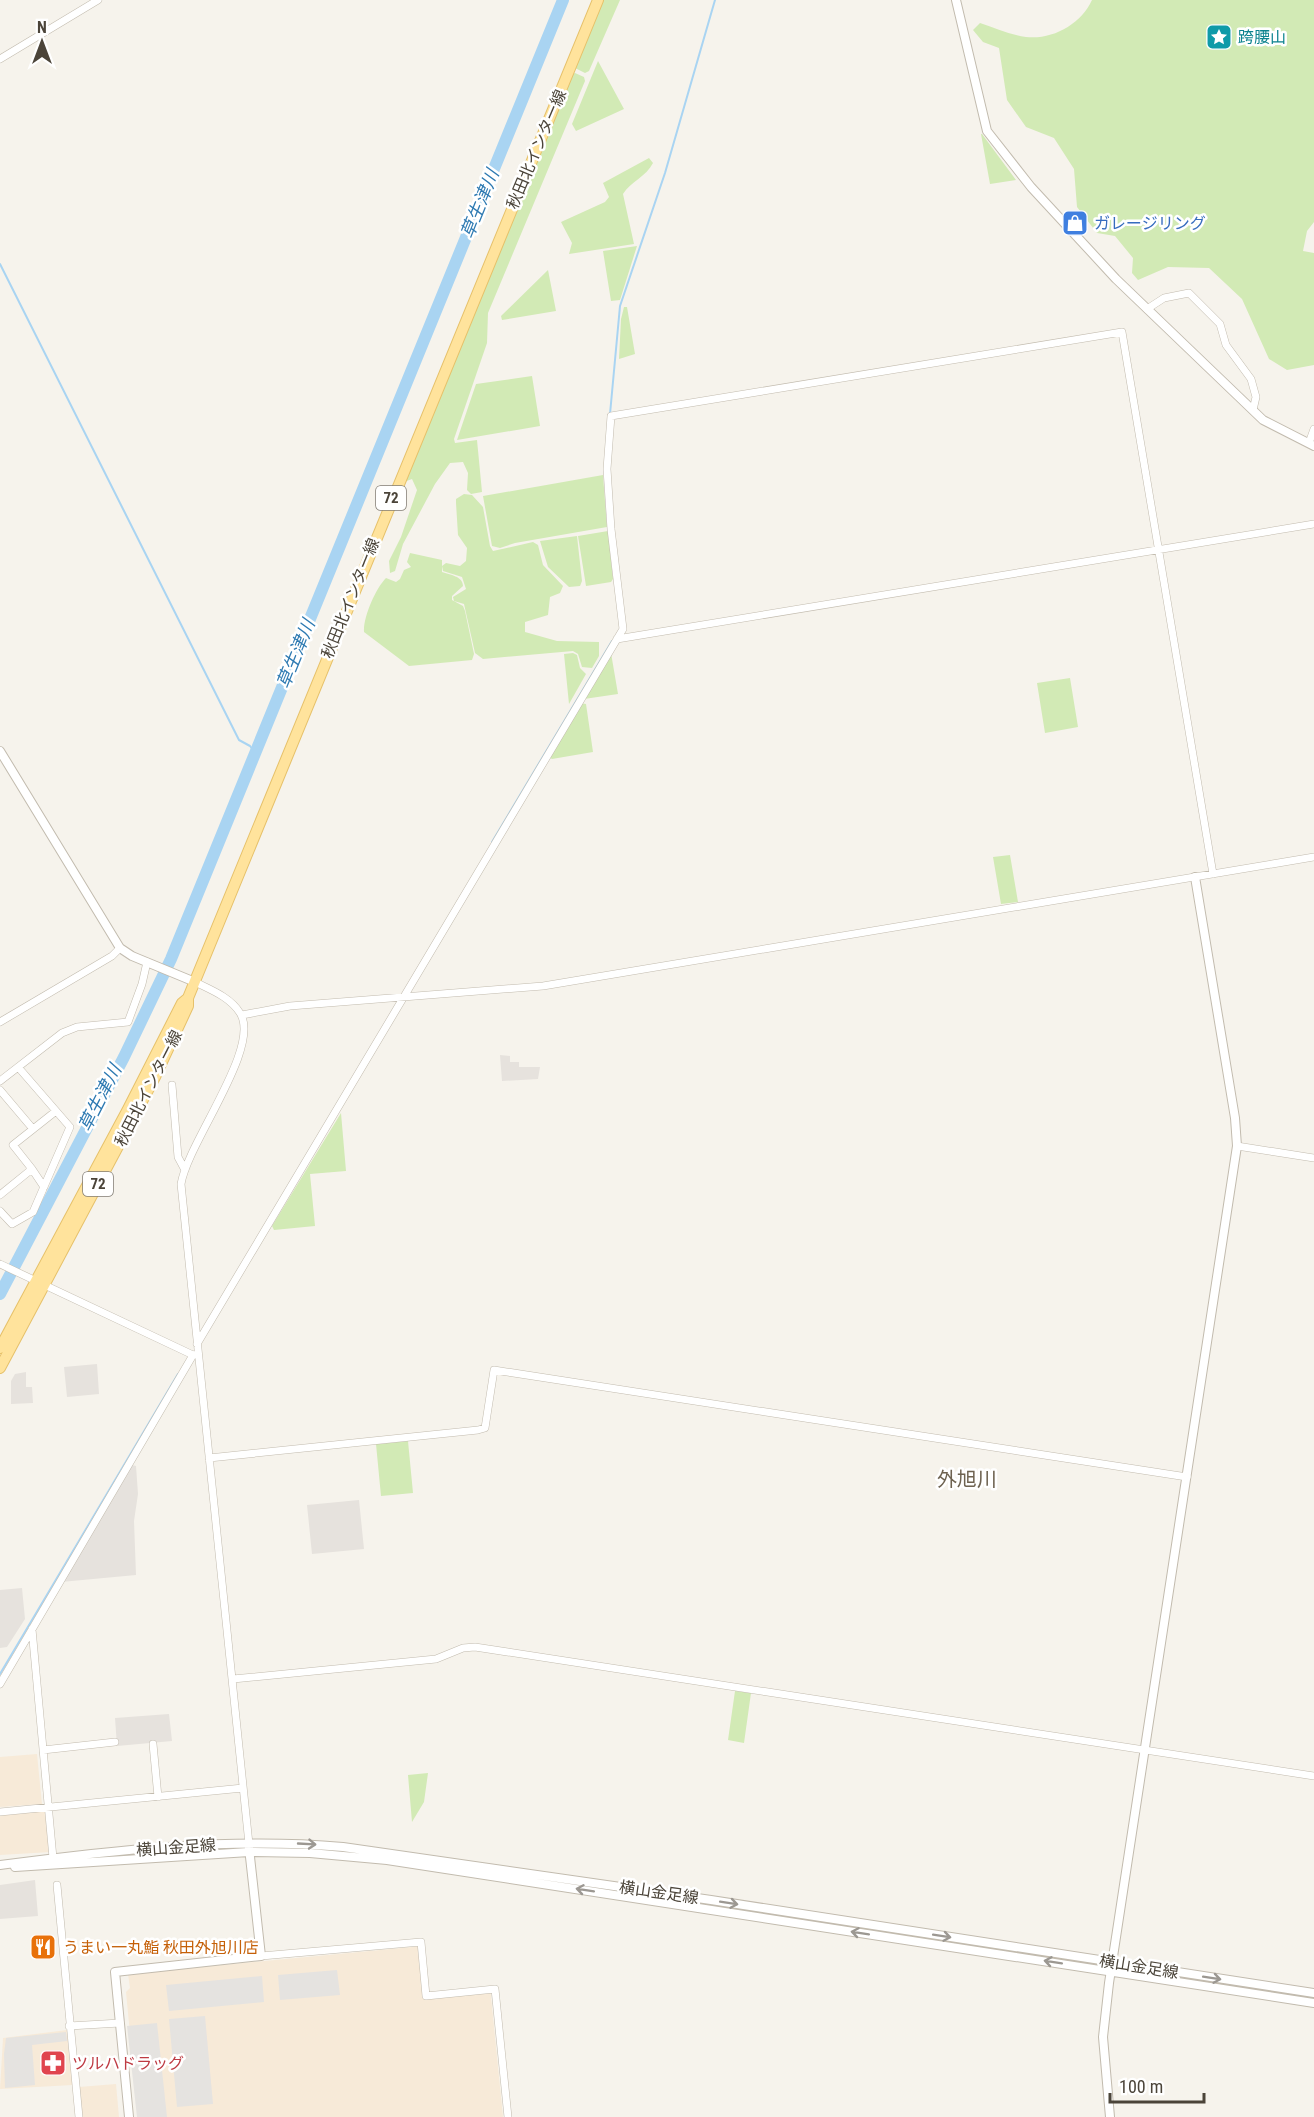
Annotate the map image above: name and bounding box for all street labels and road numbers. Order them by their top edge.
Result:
street label: 秋田北インター線 [503,87,570,212]
road number: 72 [376,486,406,510]
street label: 秋田北インター線 [318,535,383,661]
street label: 秋田北インター線 [111,1027,186,1150]
road number: 72 [83,1172,113,1196]
street label: 横山金足線 [135,1835,217,1860]
street label: 横山金足線 [618,1878,700,1907]
street label: 横山金足線 [1098,1951,1180,1982]

